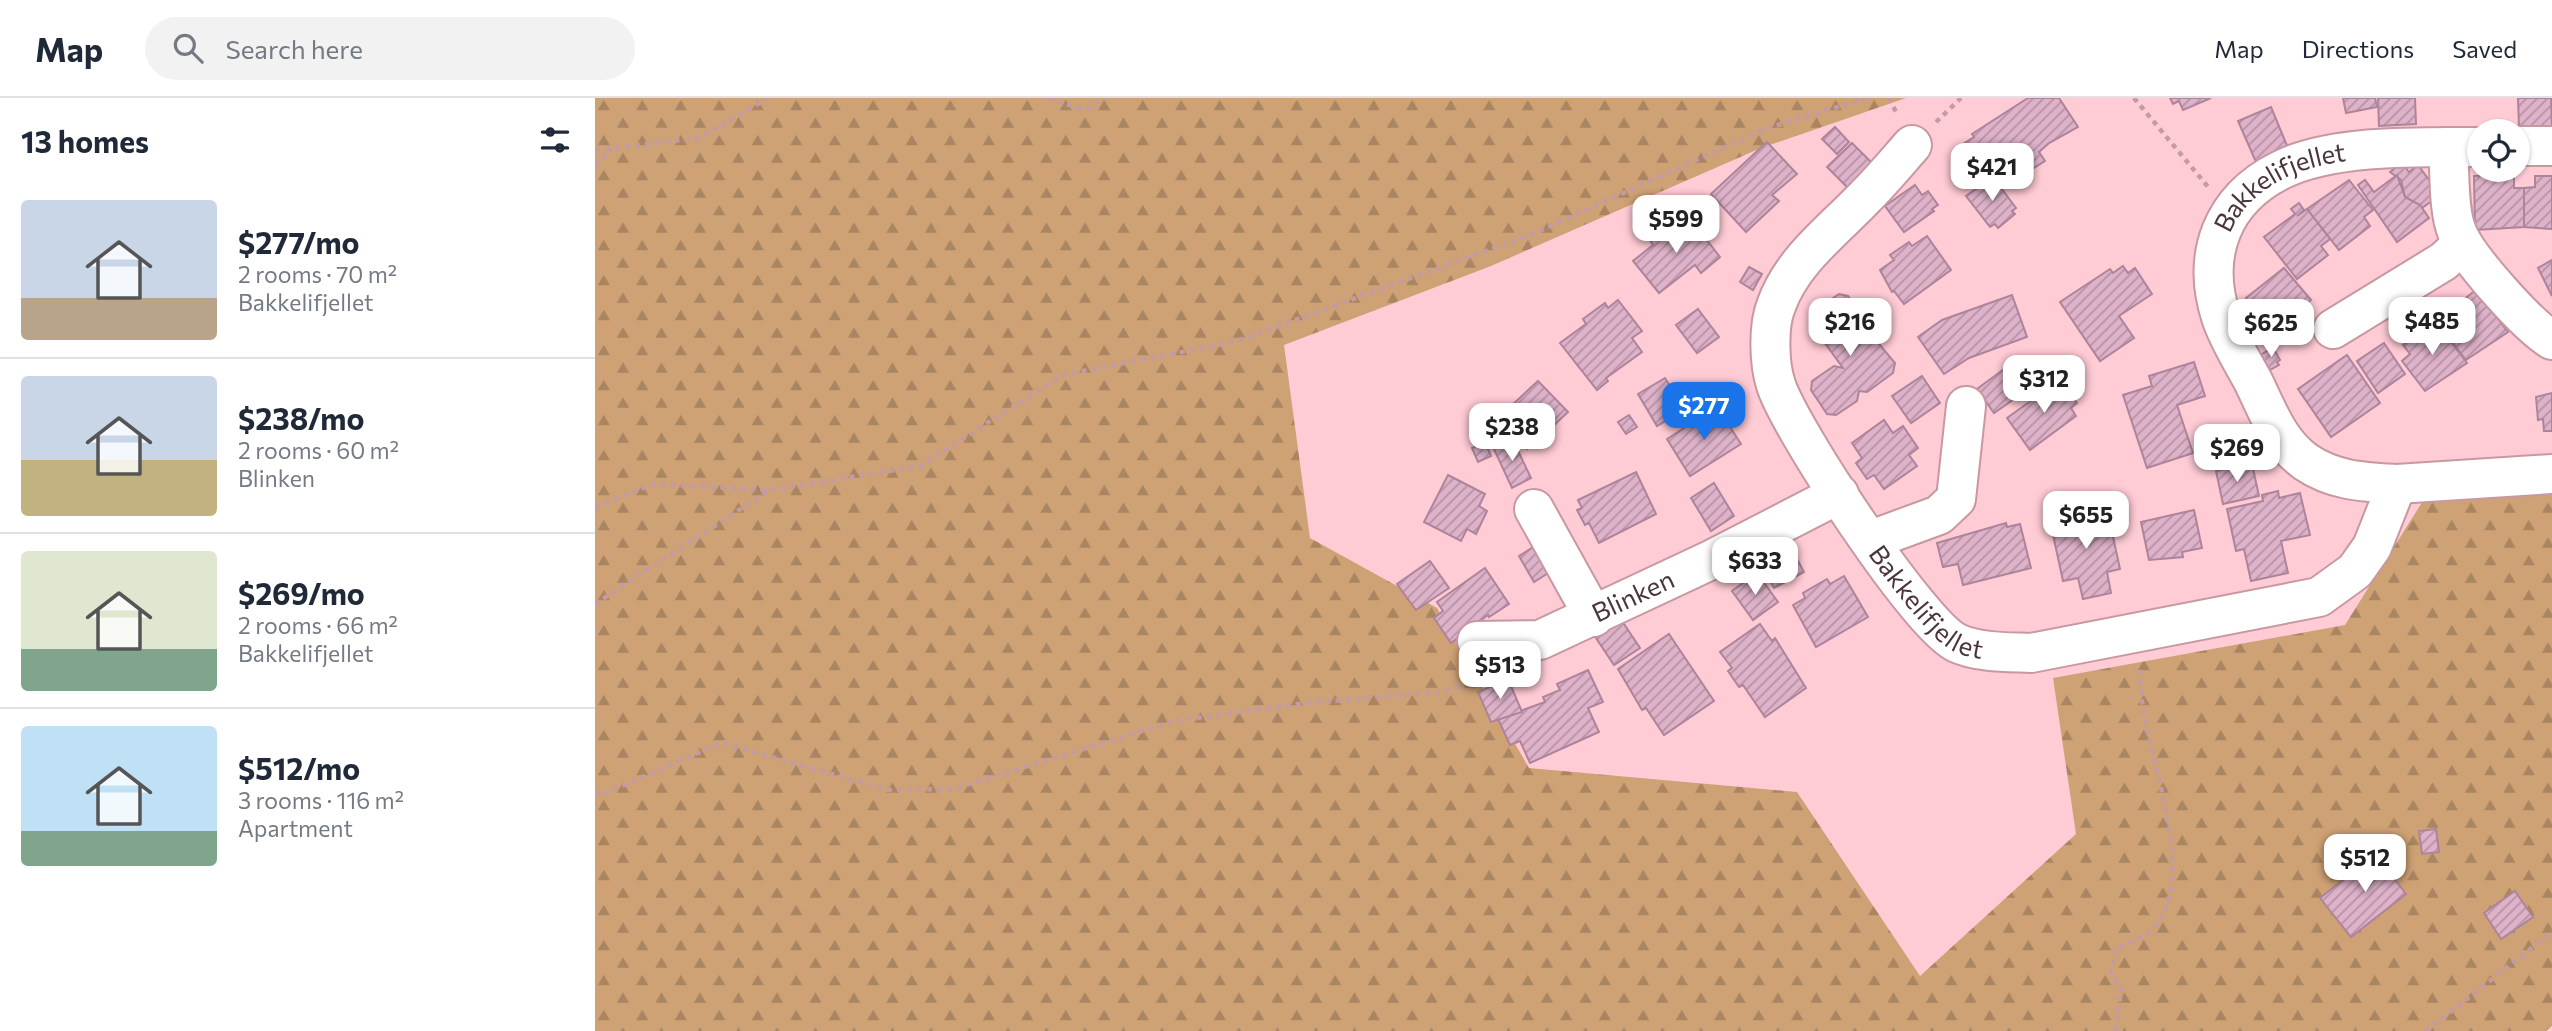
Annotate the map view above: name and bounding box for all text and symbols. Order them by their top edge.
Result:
search box [145,17,635,80]
text: Map [35,28,103,69]
icon: search [169,29,207,67]
text: Search here [225,33,363,64]
text: Map [2214,34,2264,63]
text: Directions [2302,34,2414,63]
text: Saved [2452,34,2517,63]
map controls [2467,119,2530,182]
button: locate [2467,119,2530,182]
icon: filters [536,121,574,159]
text: 13 homes [21,122,149,159]
street label: Bakkelifjellet [2206,135,2347,236]
pin: $421 [1951,144,2033,203]
text: $421 [1967,152,2017,180]
pin: $599 [1635,195,1717,255]
text: $599 [1648,204,1704,232]
text: $277/mo [238,223,360,260]
icon: home [77,228,161,312]
text: 2 rooms · 70 m² [238,260,397,288]
text: Bakkelifjellet [238,288,373,316]
pin: $485 [2391,298,2473,357]
pin: $216 [1809,299,1891,358]
pin: $625 [2230,300,2312,359]
text: $485 [2405,306,2459,334]
text: $216 [1825,307,1875,335]
text: $625 [2244,308,2298,336]
pin: $312 [2003,356,2085,415]
text: $312 [2019,364,2069,392]
pin: $277 [1663,382,1745,442]
text: $277 [1678,391,1730,419]
text: $238/mo [238,399,364,436]
icon: home [77,404,161,488]
pin: $238 [1471,404,1553,463]
text: $238 [1485,412,1539,440]
pin: $269 [2196,424,2278,484]
text: $269 [2210,433,2264,461]
text: 2 rooms · 60 m² [238,436,399,464]
text: Blinken [238,464,315,492]
pin: $655 [2045,491,2127,551]
text: $655 [2059,500,2113,528]
pin: $633 [1714,538,1796,597]
street label: Bakkelifjellet [1863,539,1986,664]
text: $633 [1728,546,1782,574]
street label: Blinken [1587,562,1679,627]
text: $269/mo [238,574,365,611]
icon: home [77,579,161,663]
text: 2 rooms · 66 m² [238,611,398,639]
text: Bakkelifjellet [238,639,373,667]
pin: $513 [1459,642,1541,701]
text: $513 [1475,650,1525,678]
text: $512/mo [238,749,360,786]
icon: home [77,754,161,838]
text: 3 rooms · 116 m² [238,786,404,814]
text: Apartment [238,814,353,842]
pin: $512 [2324,834,2406,894]
text: $512 [2340,843,2390,871]

